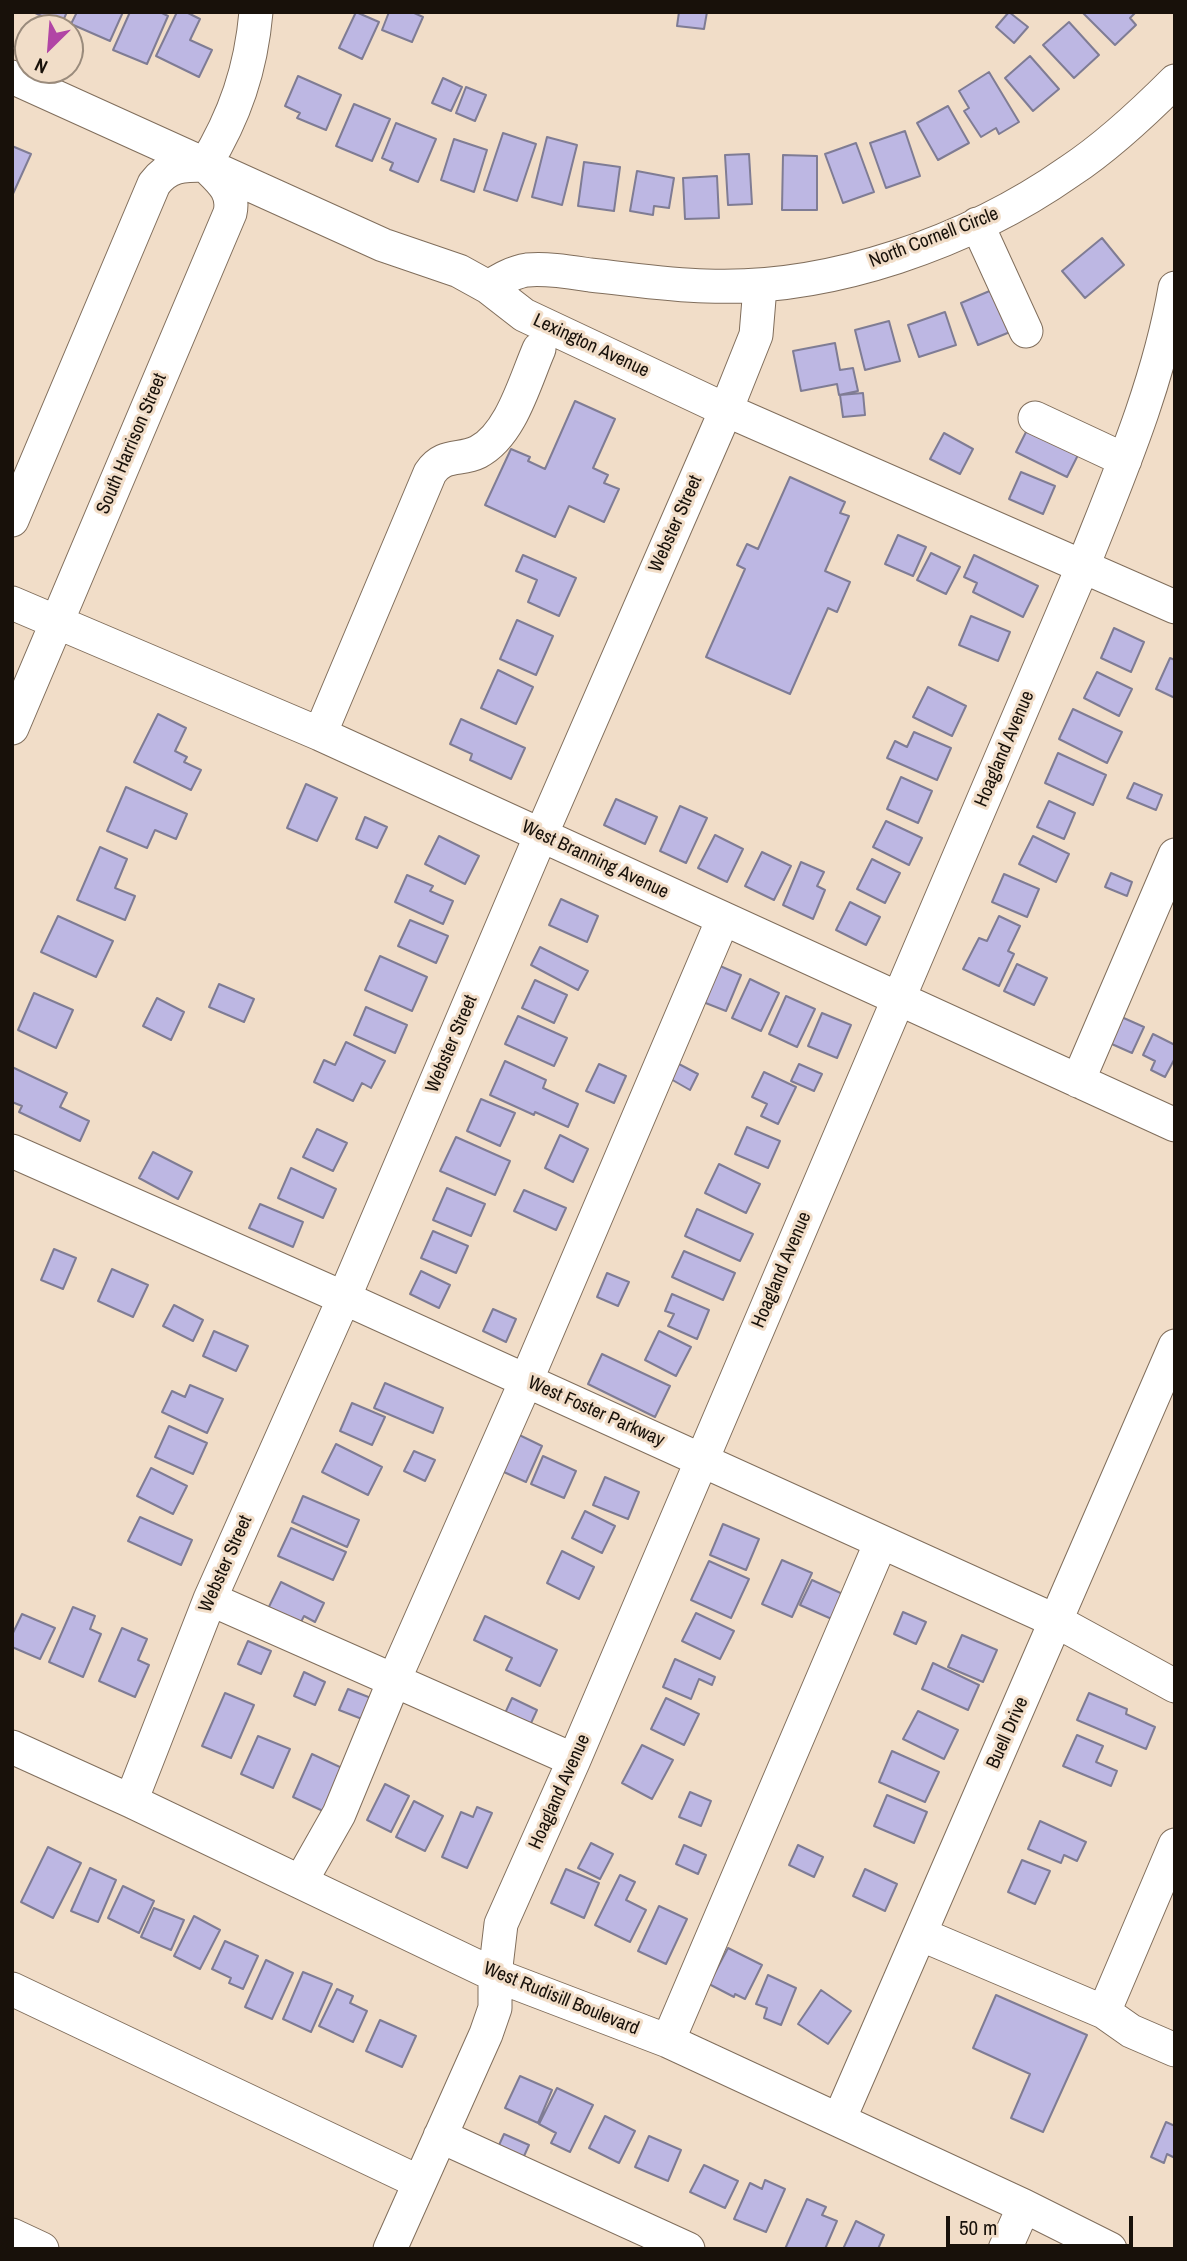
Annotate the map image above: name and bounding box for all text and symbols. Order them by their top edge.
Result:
north arrow [14,14,84,84]
text: N [30,52,52,80]
street label: North Cornell Circle [866,203,1002,273]
street label: Lexington Avenue [529,309,653,383]
street label: South Harrison Street [92,370,172,518]
street label: Webster Street [645,472,707,576]
street label: Hoagland Avenue [970,688,1040,810]
street label: West Branning Avenue [518,816,672,904]
street label: Webster Street [421,992,483,1096]
street label: Hoagland Avenue [747,1209,817,1331]
street label: West Foster Parkway [524,1372,668,1452]
street label: Webster Street [195,1512,257,1616]
street label: Buell Drive [982,1694,1034,1772]
street label: Hoagland Avenue [524,1731,596,1853]
street label: West Rudisill Boulevard [480,1957,642,2041]
scale bar [949,2202,1136,2246]
text: 50 m [959,2213,997,2242]

